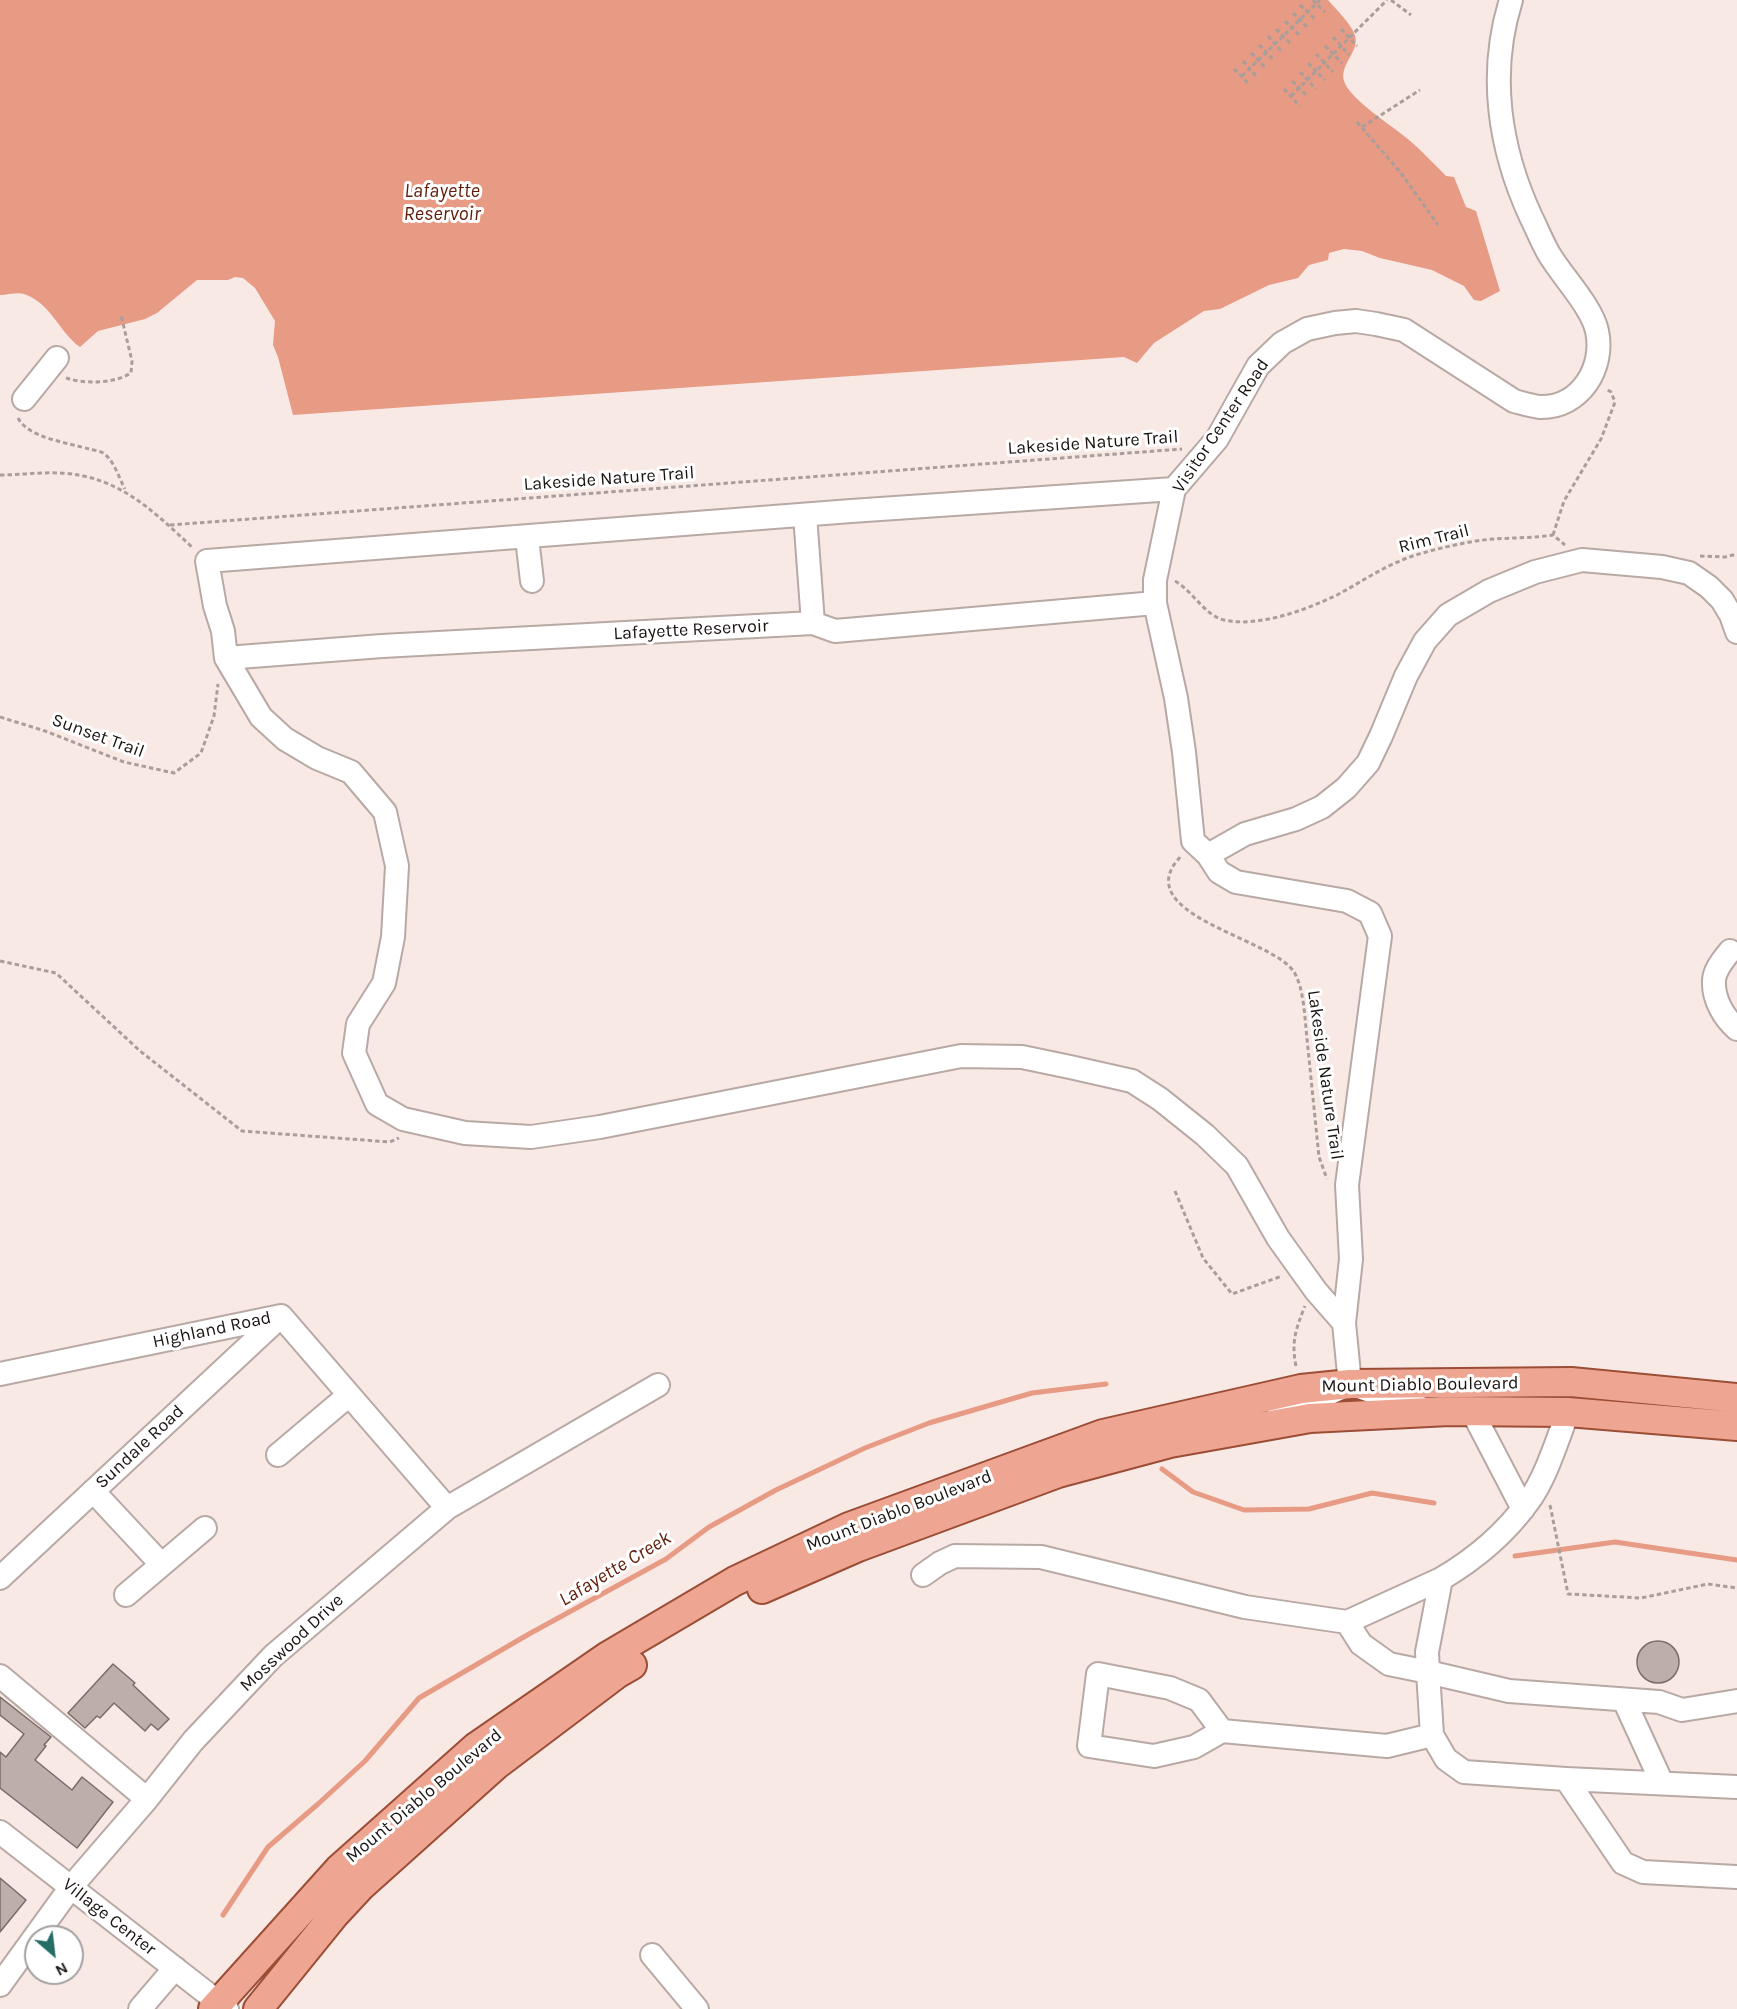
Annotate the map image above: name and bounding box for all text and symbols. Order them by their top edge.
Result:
water label: Lafayette Reservoir [404,179,480,226]
street label: Visitor Center Road [1168,355,1274,497]
street label: Lakeside Nature Trail [1007,426,1179,460]
street label: Lakeside Nature Trail [523,462,695,496]
street label: Rim Trail [1396,520,1472,558]
street label: Lafayette Reservoir [613,615,769,645]
street label: Sunset Trail [49,709,147,763]
street label: Lakeside Nature Trail [1302,989,1348,1161]
street label: Highland Road [151,1307,273,1353]
street label: Mount Diablo Boulevard [1321,1372,1519,1398]
street label: Sundale Road [91,1400,189,1494]
street label: Mount Diablo Boulevard [803,1466,995,1556]
water label: Lafayette Creek [555,1526,675,1612]
street label: Mosswood Drive [236,1590,348,1696]
street label: Mount Diablo Boulevard [342,1724,506,1868]
street label: Village Center [58,1874,160,1960]
north arrow [24,1925,84,1985]
text: N [52,1958,71,1981]

